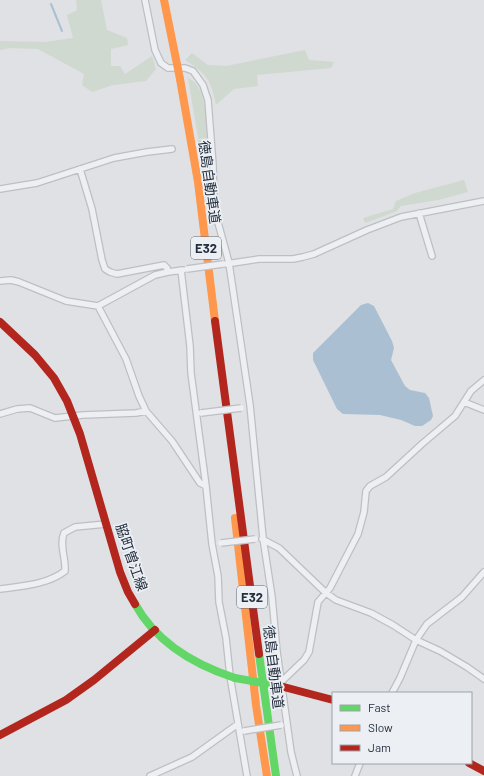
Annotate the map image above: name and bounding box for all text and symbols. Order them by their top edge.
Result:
street label: 徳島自動車道 [196,139,224,225]
road number: E32 [191,237,221,259]
street label: 脇町曽江線 [113,521,151,593]
road number: E32 [237,586,267,608]
street label: 徳島自動車道 [260,624,288,710]
legend [332,692,472,764]
text: Fast [368,700,391,714]
text: Slow [368,720,393,734]
text: Jam [368,740,391,754]

